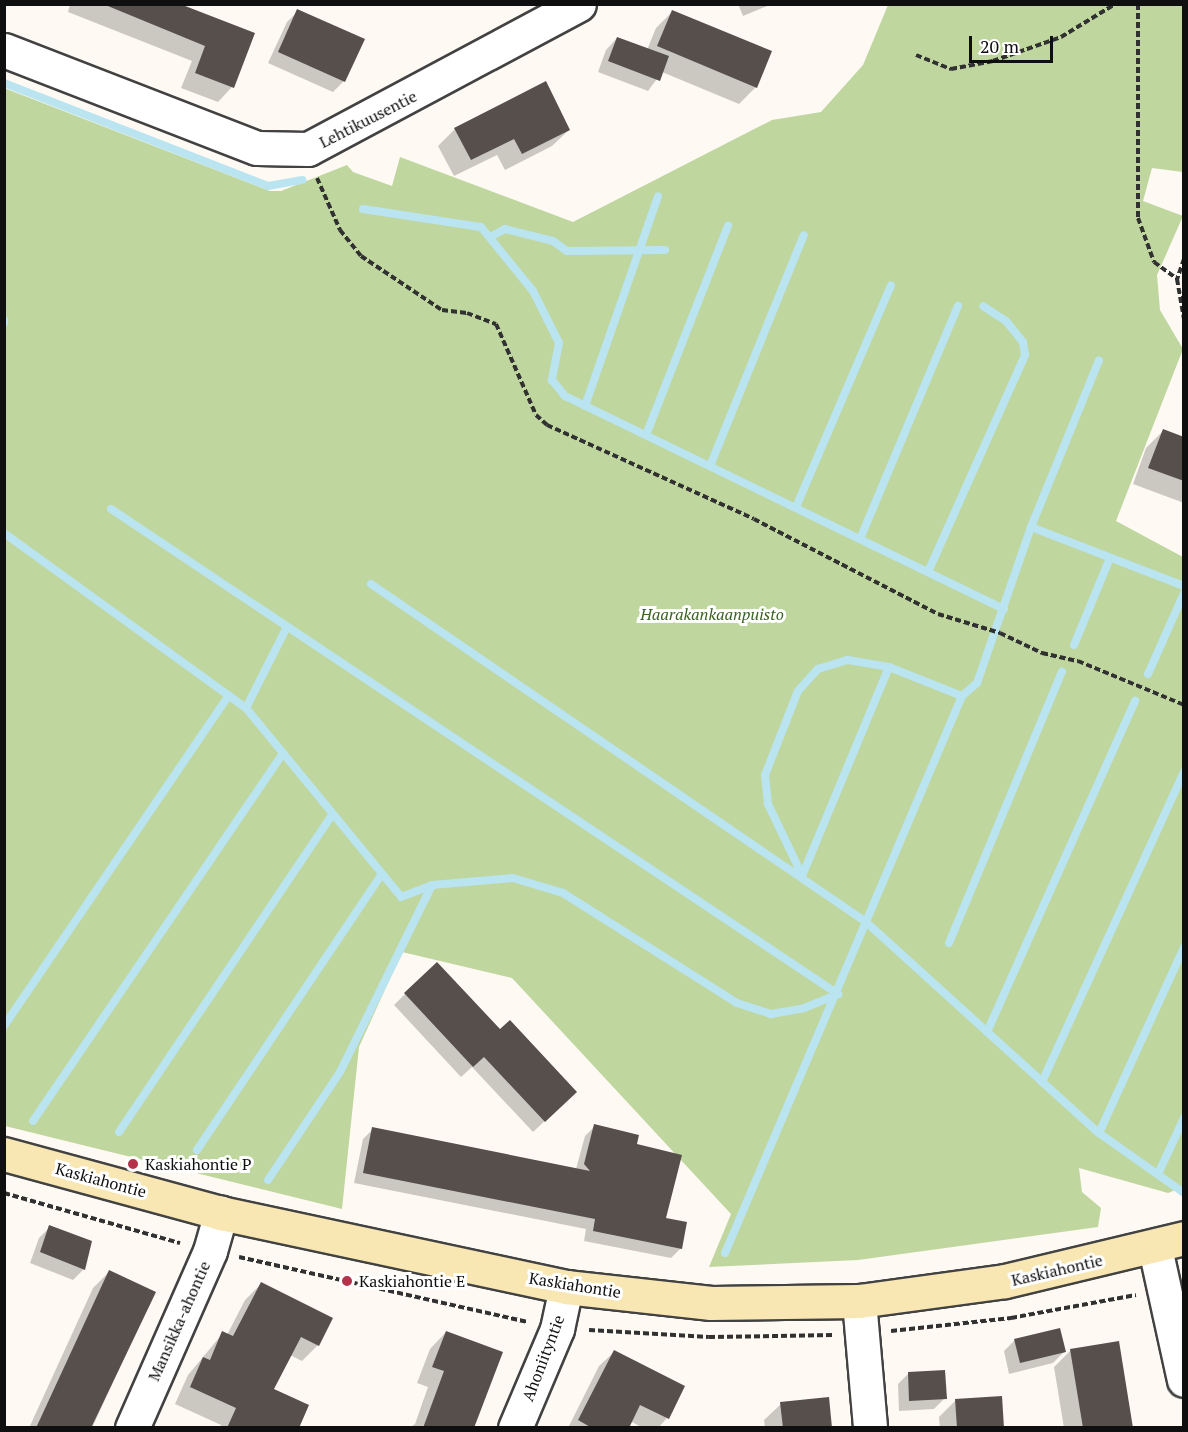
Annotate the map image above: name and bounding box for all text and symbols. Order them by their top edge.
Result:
scale bar [972,24,1056,62]
text: 20 m [980,34,1019,58]
street label: Lehtikuusentie [316,86,420,152]
park label: Haarakankaanpuisto [640,604,784,624]
place label: Kaskiahontie P [145,1154,251,1174]
marker: Kaskiahontie P [126,1157,140,1171]
street label: Kaskiahontie [54,1159,148,1201]
street label: Kaskiahontie [1010,1250,1104,1290]
street label: Mansikka-ahontie [144,1258,214,1384]
street label: Kaskiahontie [528,1268,622,1302]
place label: Kaskiahontie E [359,1271,465,1291]
marker: Kaskiahontie E [340,1274,354,1288]
street label: Ahoniityntie [518,1312,568,1404]

